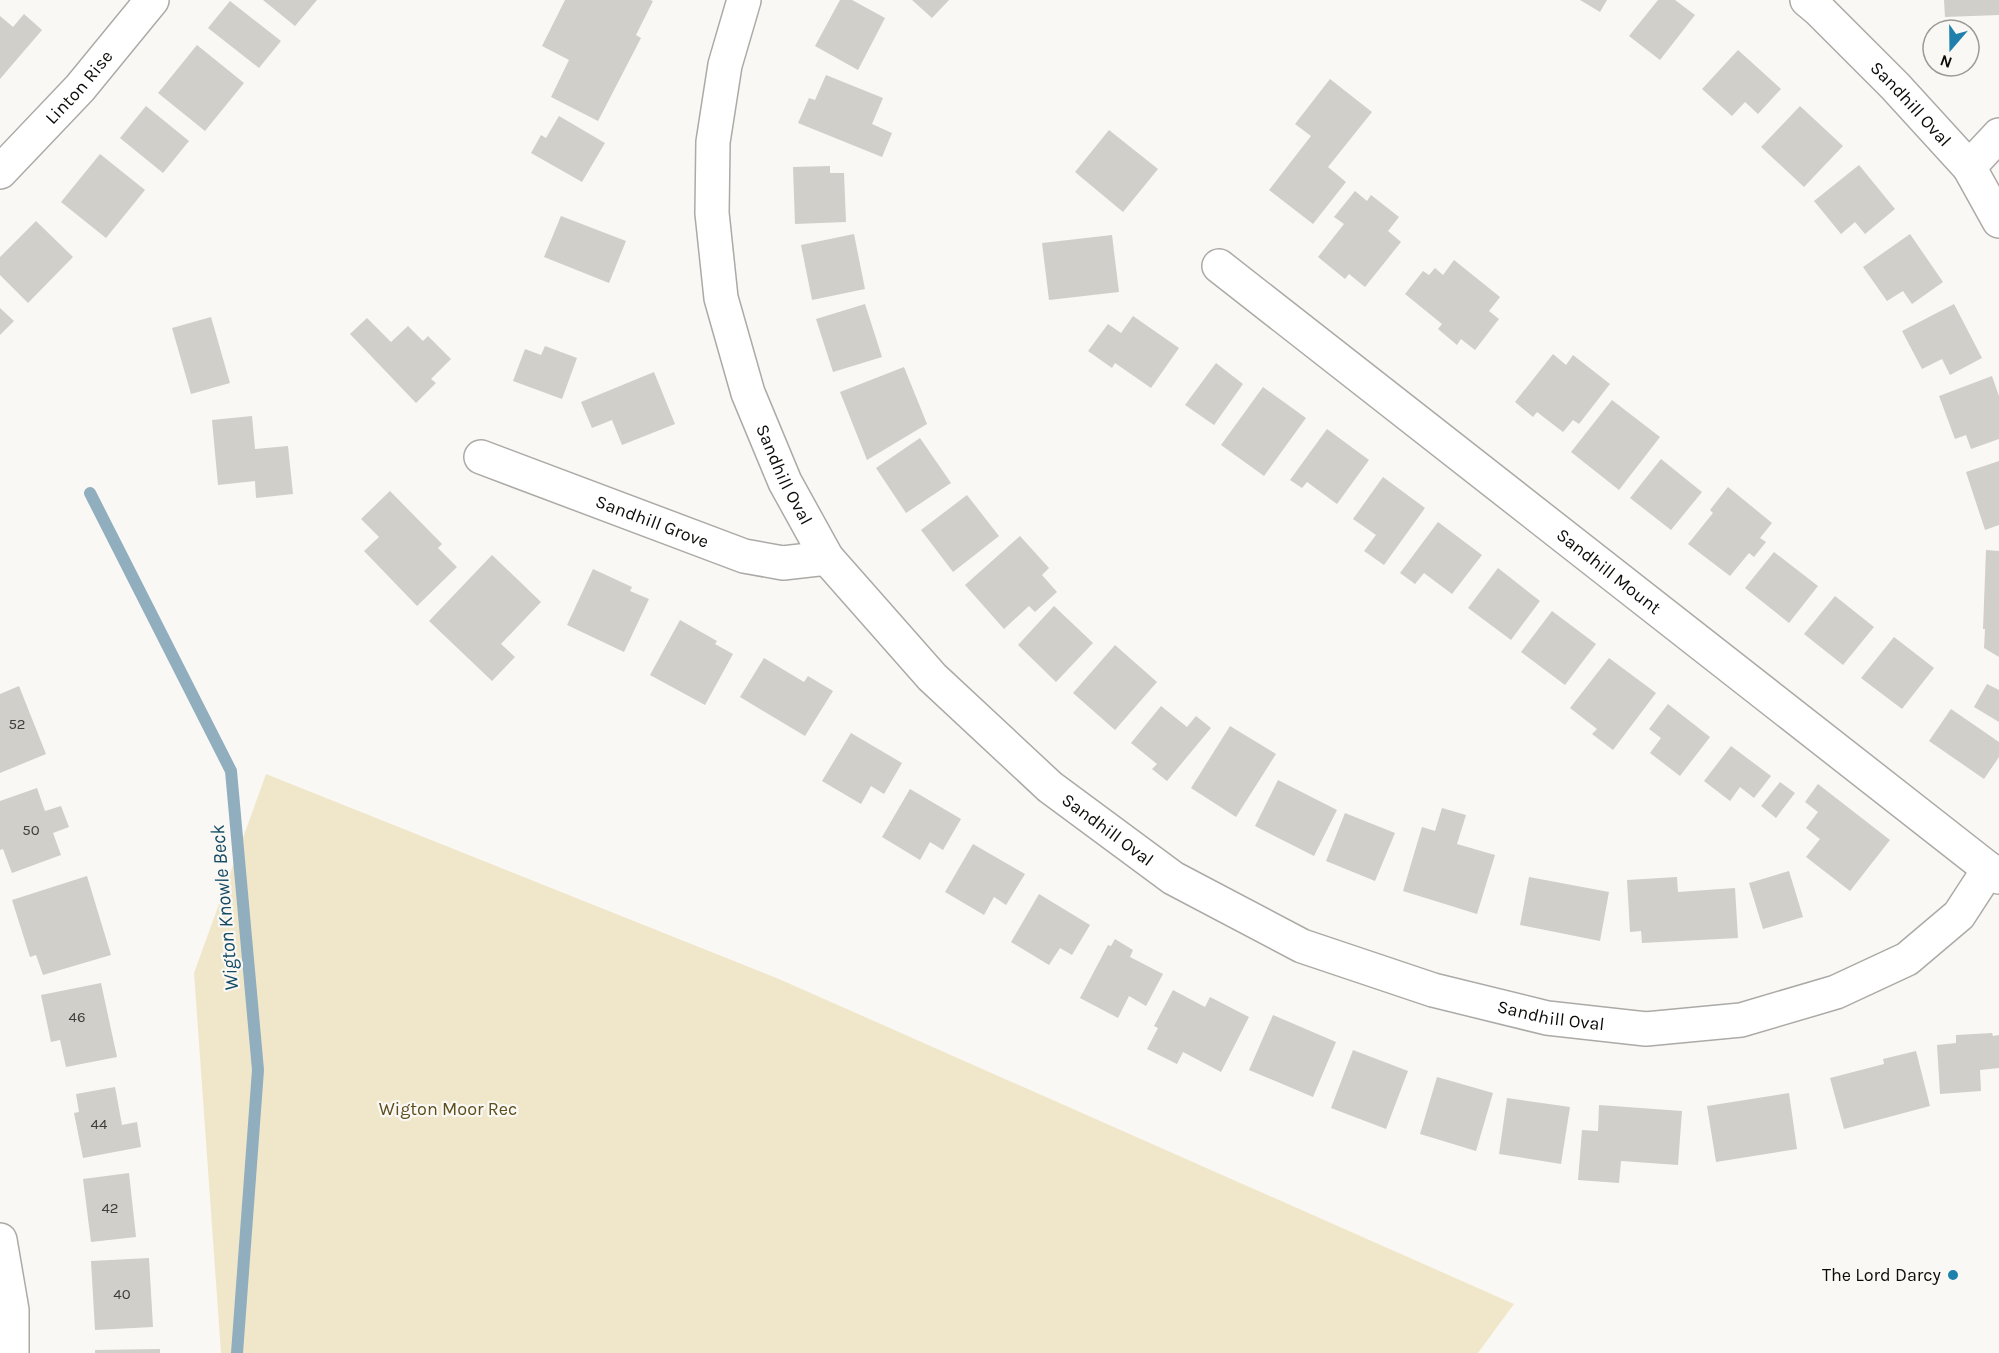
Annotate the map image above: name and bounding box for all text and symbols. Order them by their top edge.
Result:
north arrow [1921,18,1981,78]
street label: Linton Rise [40,46,118,129]
text: N [1937,51,1955,73]
street label: Sandhill Oval [1866,57,1956,151]
street label: Sandhill Oval [751,421,817,528]
street label: Sandhill Grove [593,490,712,553]
street label: Sandhill Mount [1552,524,1665,619]
house number: 52 [8,715,26,733]
street label: Sandhill Oval [1058,789,1158,871]
house number: 50 [22,821,40,839]
water label: Wigton Knowle Beck [206,823,243,992]
street label: Sandhill Oval [1495,995,1606,1035]
house number: 46 [69,1008,85,1026]
park label: Wigton Moor Rec [379,1098,517,1120]
house number: 44 [91,1115,108,1133]
house number: 42 [101,1199,119,1217]
place label: The Lord Darcy [1822,1264,1942,1286]
marker: The Lord Darcy [1946,1268,1960,1282]
house number: 40 [113,1285,131,1303]

